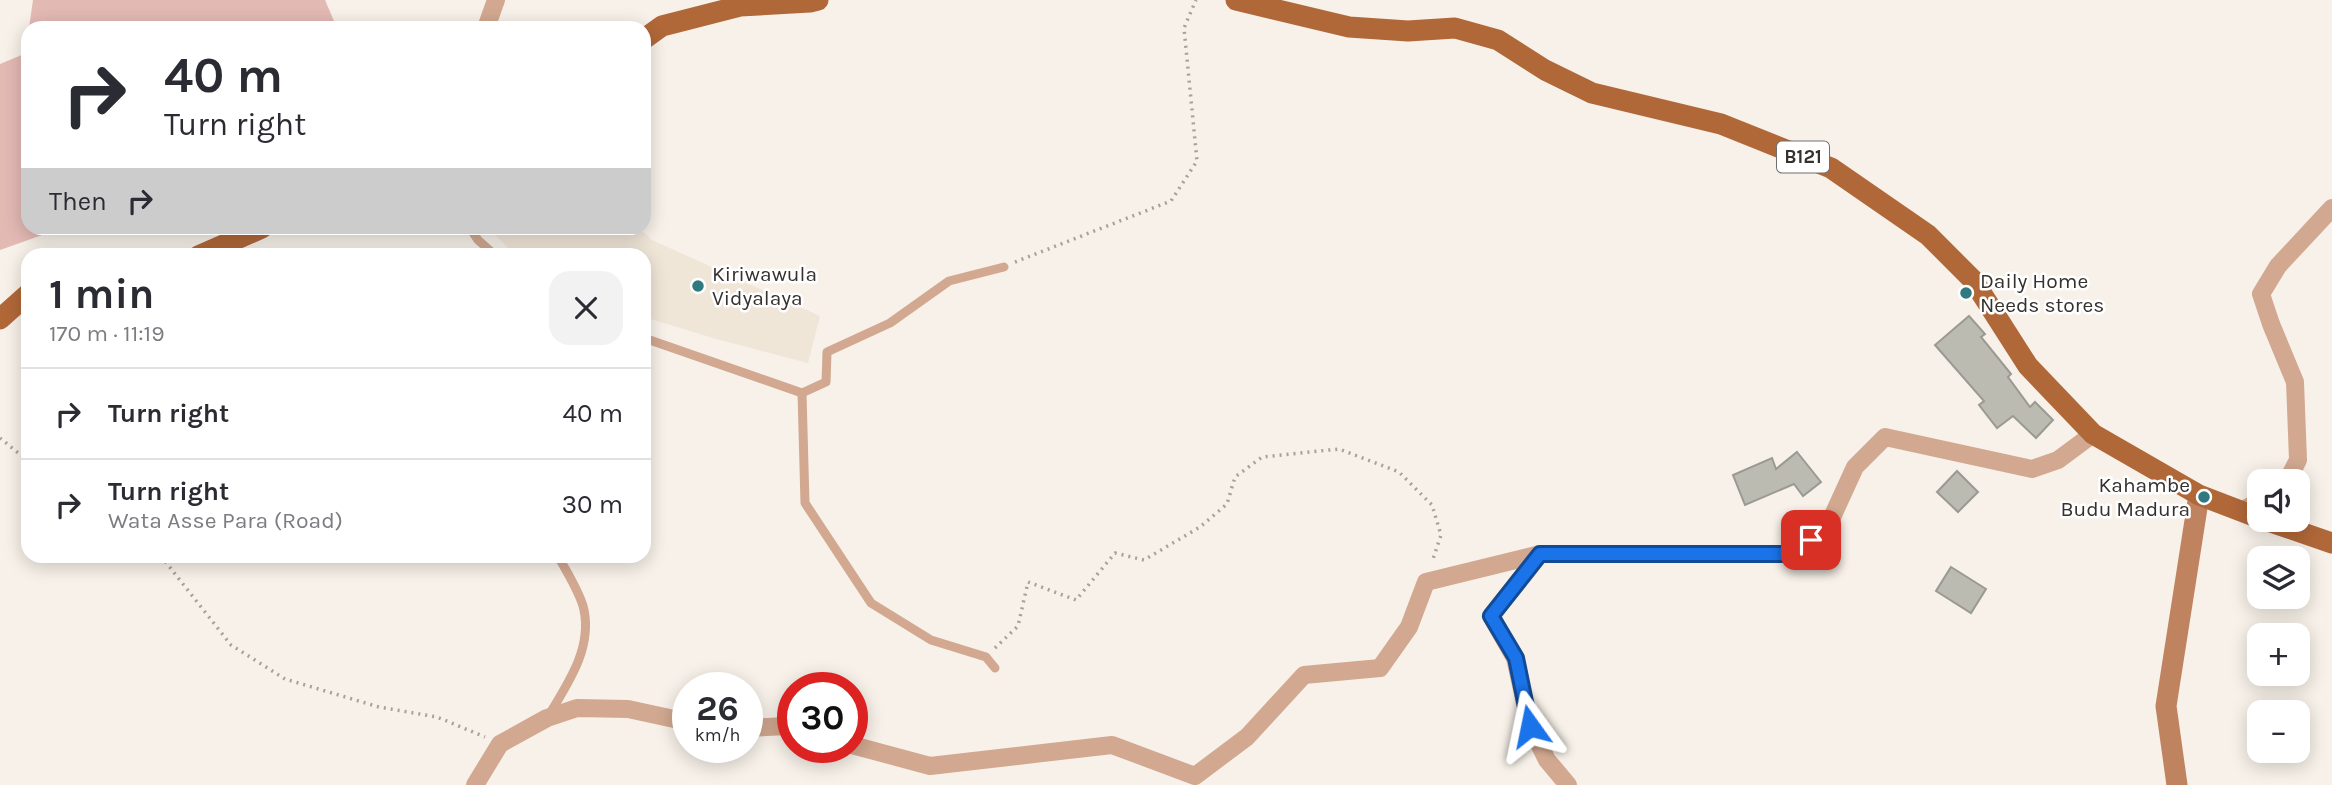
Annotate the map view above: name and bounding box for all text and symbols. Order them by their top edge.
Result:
text: 40 m [164,47,283,104]
icon: right [49,49,140,140]
text: Turn right [164,106,306,143]
road number: B121 [1777,141,1829,172]
icon: right [121,182,159,220]
text: Then [49,186,107,217]
place label: Kiriwawula Vidyalaya [712,262,817,310]
text: 1 min [49,269,154,319]
place label: Daily Home Needs stores [1980,269,2104,317]
button: close [549,271,623,345]
marker: Kiriwawula Vidyalaya [690,278,706,294]
marker: Daily Home Needs stores [1958,285,1974,301]
text: 170 m · 11:19 [49,320,165,347]
icon: right [49,395,87,433]
text: Turn right [108,398,229,429]
text: 40 m [563,398,623,429]
map controls [2247,469,2310,763]
button: sound [2247,469,2310,532]
place label: Kahambe Budu Madura [2060,473,2190,521]
text: Turn right [108,476,229,507]
icon: right [49,486,87,524]
text: 30 m [562,489,623,520]
marker: Kahambe Budu Madura [2196,489,2212,505]
text: Wata Asse Para (Road) [108,507,343,534]
pin [1781,510,1841,570]
icon: arrive [1792,521,1830,559]
button: layers [2247,546,2310,609]
button: + [2247,623,2310,686]
speed limit sign: 30 [777,672,868,763]
text: 26 [696,688,739,729]
position arrow [1493,689,1567,763]
button: − [2247,700,2310,763]
text: km/h [695,724,740,746]

